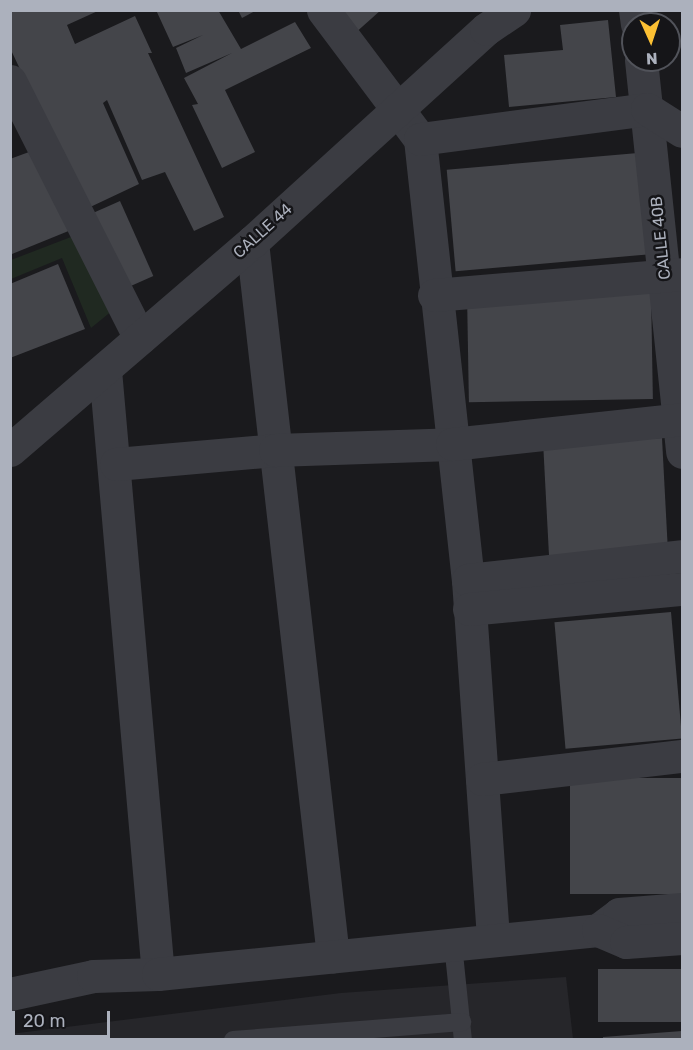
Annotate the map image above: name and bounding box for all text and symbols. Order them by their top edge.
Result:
north arrow [621,12,681,72]
text: N [646,49,658,68]
street label: CALLE 40B [647,195,675,281]
street label: CALLE 44 [230,200,296,262]
scale bar [15,999,112,1037]
text: 20 m [23,1010,65,1032]

